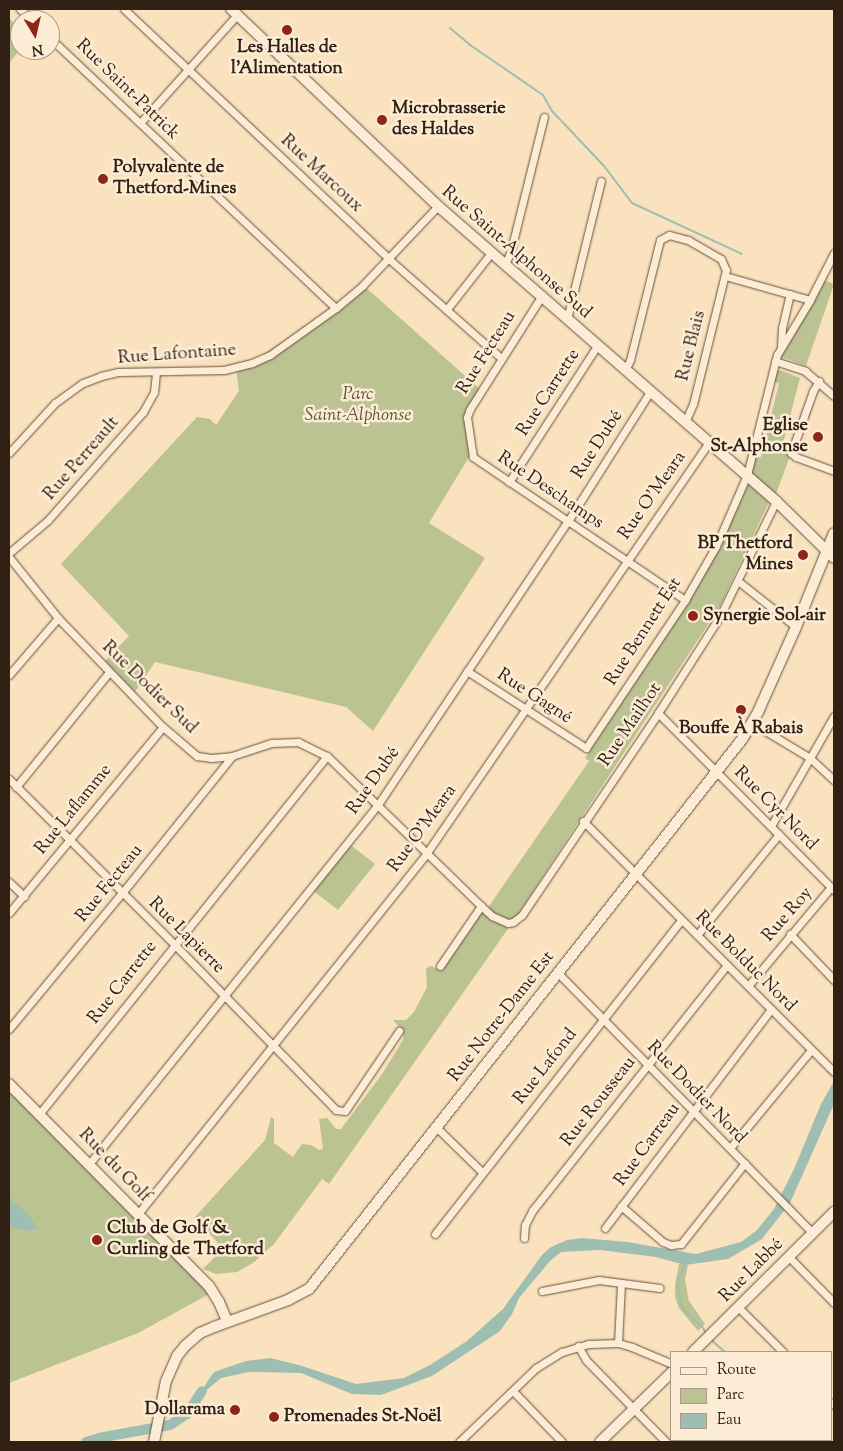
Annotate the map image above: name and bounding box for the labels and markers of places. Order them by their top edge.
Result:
marker: Les Halles de l'Alimentation [281,24,293,36]
place label: Les Halles de l'Alimentation [231,38,343,80]
place label: Microbrasserie des Haldes [392,99,506,142]
marker: Microbrasserie des Haldes [376,114,388,126]
place label: Polyvalente de Thetford-Mines [113,158,236,200]
marker: Polyvalente de Thetford-Mines [97,173,109,185]
place label: Eglise St-Alphonse [710,416,808,458]
marker: Eglise St-Alphonse [812,431,824,443]
place label: BP Thetford Mines [698,534,793,576]
marker: BP Thetford Mines [797,549,809,561]
place label: Synergie Sol-air [703,605,826,627]
marker: Synergie Sol-air [687,610,699,622]
marker: Bouffe À Rabais [735,704,747,716]
place label: Bouffe À Rabais [679,718,803,740]
place label: Club de Golf & Curling de Thetford [107,1219,264,1262]
marker: Club de Golf & Curling de Thetford [91,1234,103,1246]
place label: Dollarama [145,1399,225,1421]
marker: Dollarama [229,1404,241,1416]
place label: Promenades St-Noël [284,1406,442,1428]
marker: Promenades St-Noël [268,1411,280,1423]

